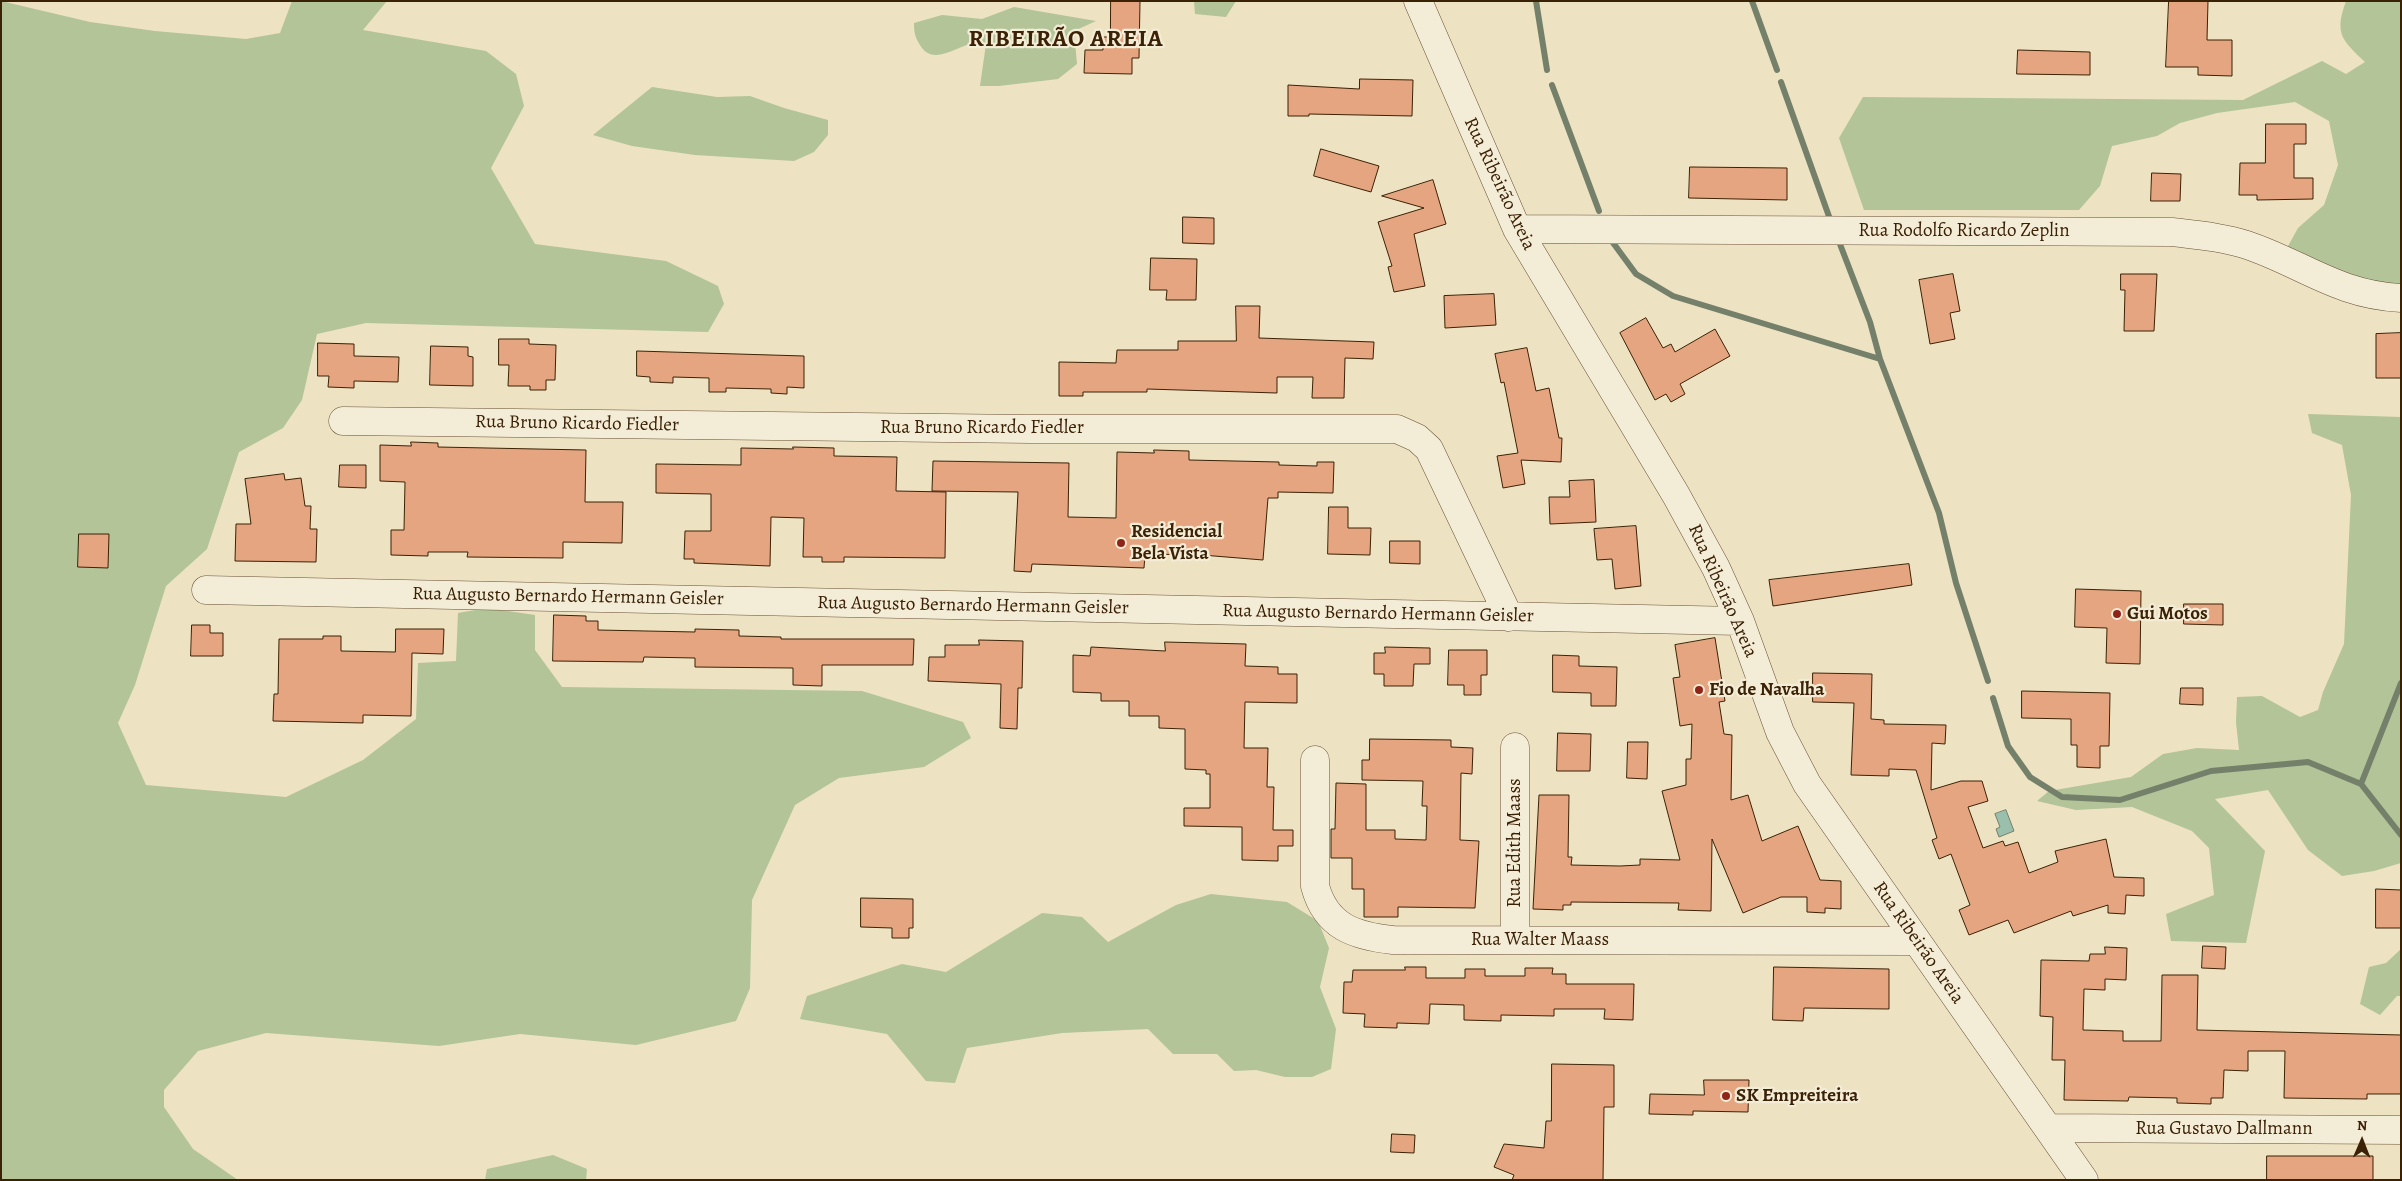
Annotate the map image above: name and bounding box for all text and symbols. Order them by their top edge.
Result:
district label: RIBEIRÃO AREIA [967,26,1165,54]
street label: Rua Ribeirão Areia [1458,114,1540,254]
street label: Rua Rodolfo Ricardo Zeplin [1858,220,2070,242]
street label: Rua Bruno Ricardo Fiedler [475,411,679,437]
street label: Rua Bruno Ricardo Fiedler [880,417,1084,439]
place label: Residencial Bela Vista [1131,521,1222,565]
street label: Rua Ribeirão Areia [1682,521,1762,661]
marker: Residencial Bela Vista [1115,537,1127,549]
street label: Rua Augusto Bernardo Hermann Geisler [412,583,724,611]
street label: Rua Augusto Bernardo Hermann Geisler [817,592,1129,620]
street label: Rua Augusto Bernardo Hermann Geisler [1222,600,1534,628]
place label: Gui Motos [2127,603,2208,625]
marker: Gui Motos [2111,608,2123,620]
place label: Fio de Navalha [1709,679,1824,701]
marker: Fio de Navalha [1693,684,1705,696]
street label: Rua Edith Maass [1504,778,1526,908]
street label: Rua Ribeirão Areia [1867,878,1969,1008]
street label: Rua Walter Maass [1471,929,1609,951]
place label: SK Empreiteira [1736,1085,1858,1107]
marker: SK Empreiteira [1720,1090,1732,1102]
north arrow [2337,1116,2387,1166]
text: N [2357,1116,2368,1135]
street label: Rua Gustavo Dallmann [2135,1118,2313,1140]

